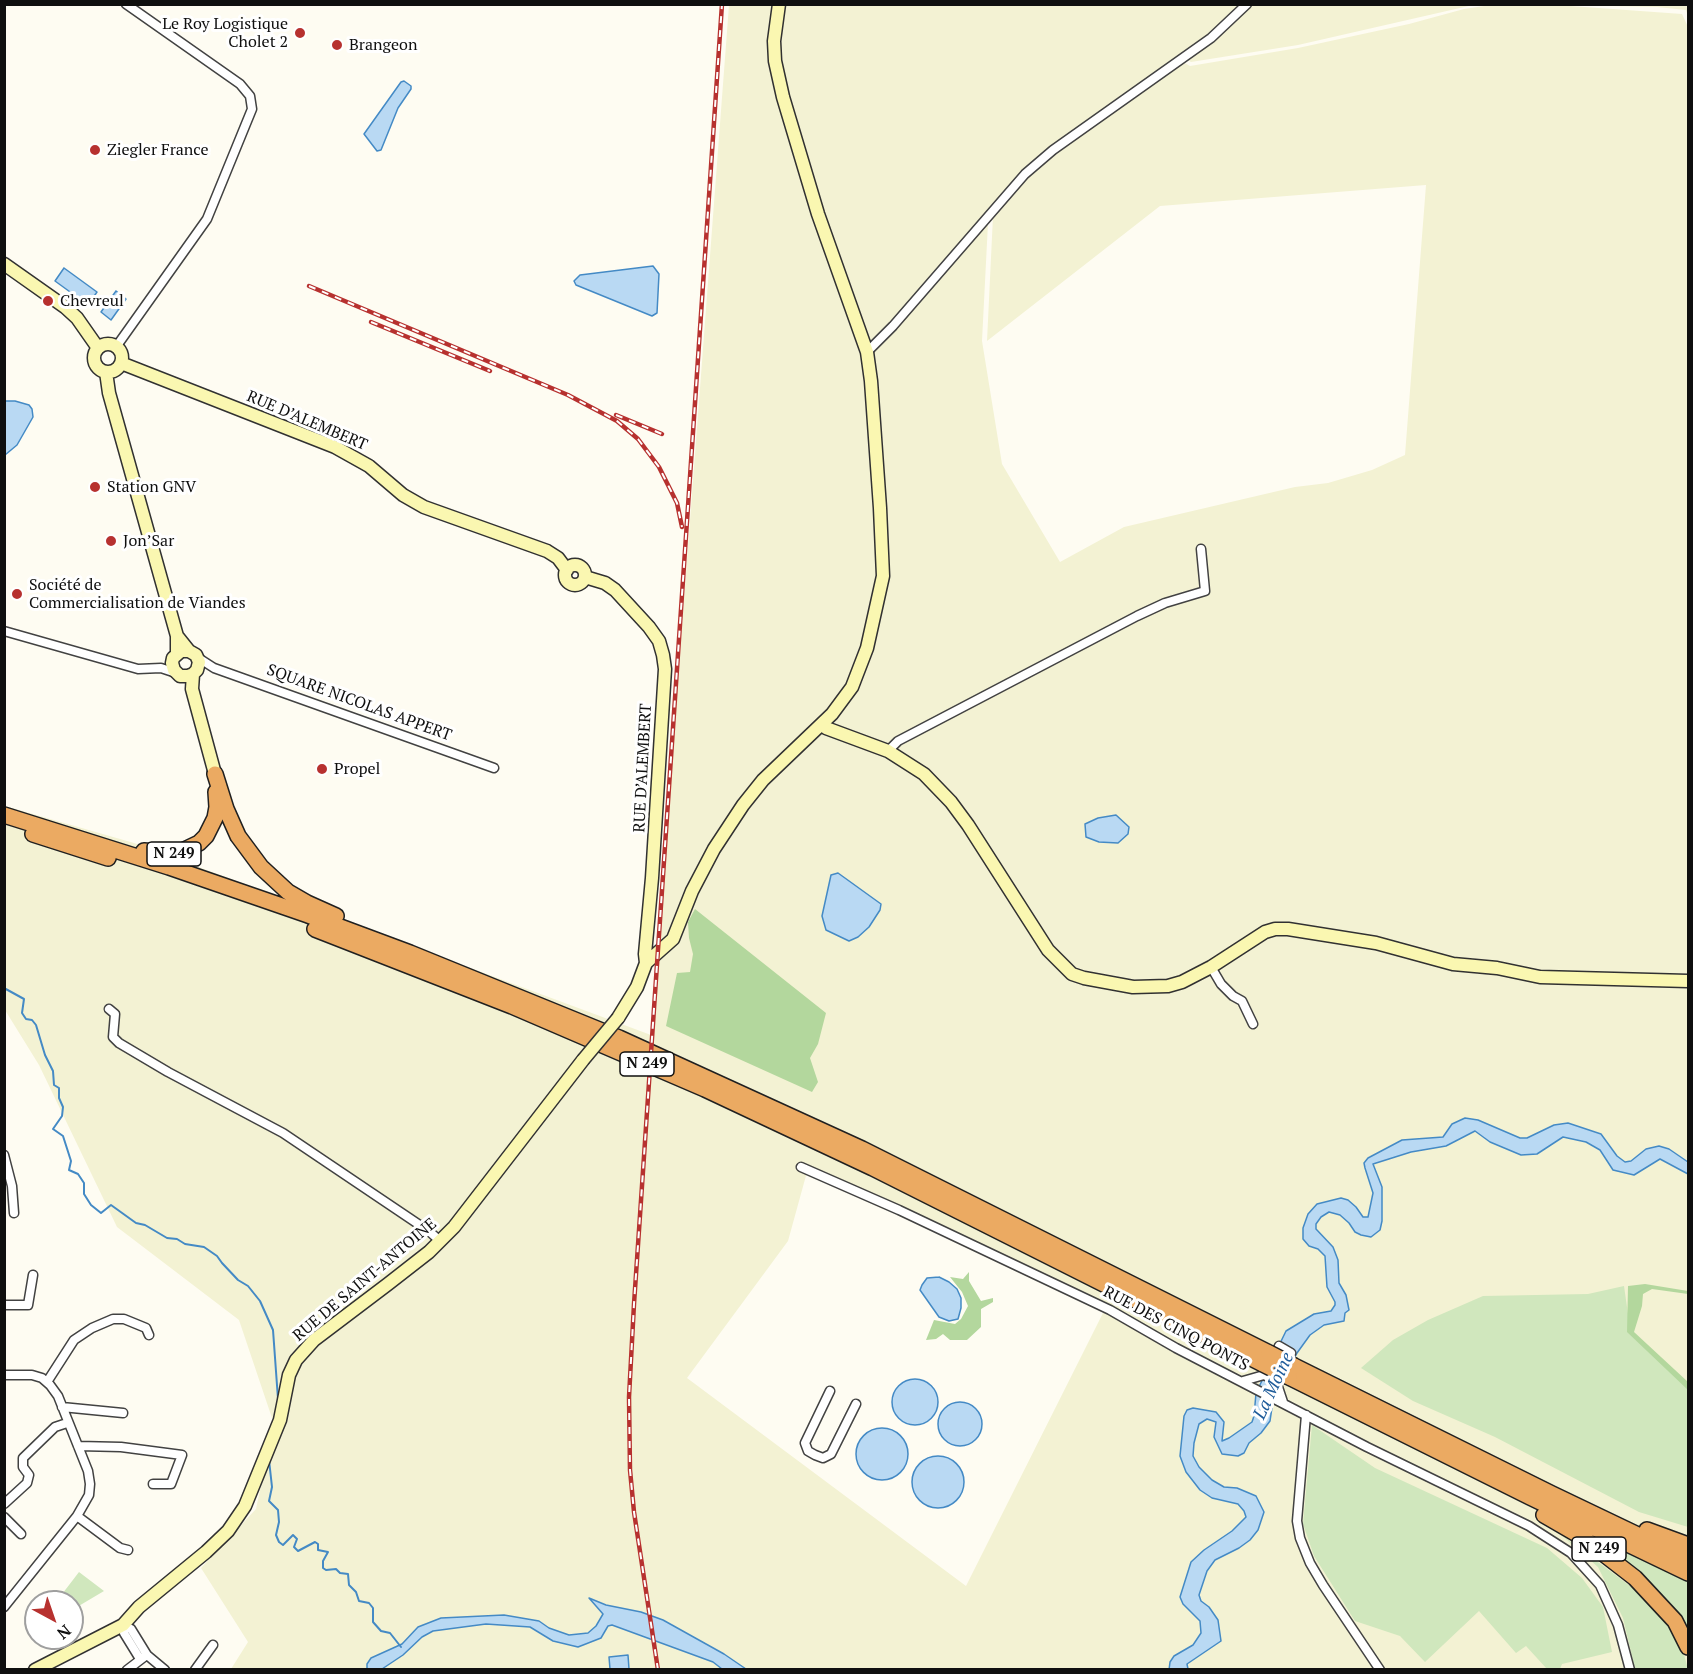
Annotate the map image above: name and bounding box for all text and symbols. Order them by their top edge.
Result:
place label: Le Roy Logistique Cholet 2 [162,14,288,52]
marker: Le Roy Logistique Cholet 2 [293,26,307,40]
place label: Brangeon [349,35,417,55]
marker: Brangeon [330,38,344,52]
place label: Ziegler France [107,140,209,160]
marker: Ziegler France [88,143,102,157]
place label: Chevreul [60,291,124,311]
marker: Chevreul [41,294,55,308]
street label: RUE D’ALEMBERT [244,387,370,455]
place label: Station GNV [107,477,196,497]
marker: Station GNV [88,480,102,494]
place label: Jon’Sar [123,531,174,551]
marker: Jon’Sar [104,534,118,548]
place label: Société de Commercialisation de Viandes [29,575,246,613]
marker: Société de Commercialisation de Viandes [10,587,24,601]
street label: SQUARE NICOLAS APPERT [264,661,454,745]
street label: RUE D’ALEMBERT [630,703,656,833]
place label: Propel [334,759,380,779]
marker: Propel [315,762,329,776]
road number: N 249 [147,842,201,866]
road number: N 249 [620,1052,674,1076]
street label: RUE DE SAINT-ANTOINE [289,1214,441,1346]
street label: RUE DES CINQ PONTS [1100,1283,1252,1375]
water label: La Moine [1249,1349,1299,1423]
road number: N 249 [1572,1537,1626,1561]
north arrow [24,1590,84,1650]
text: N [53,1620,76,1645]

